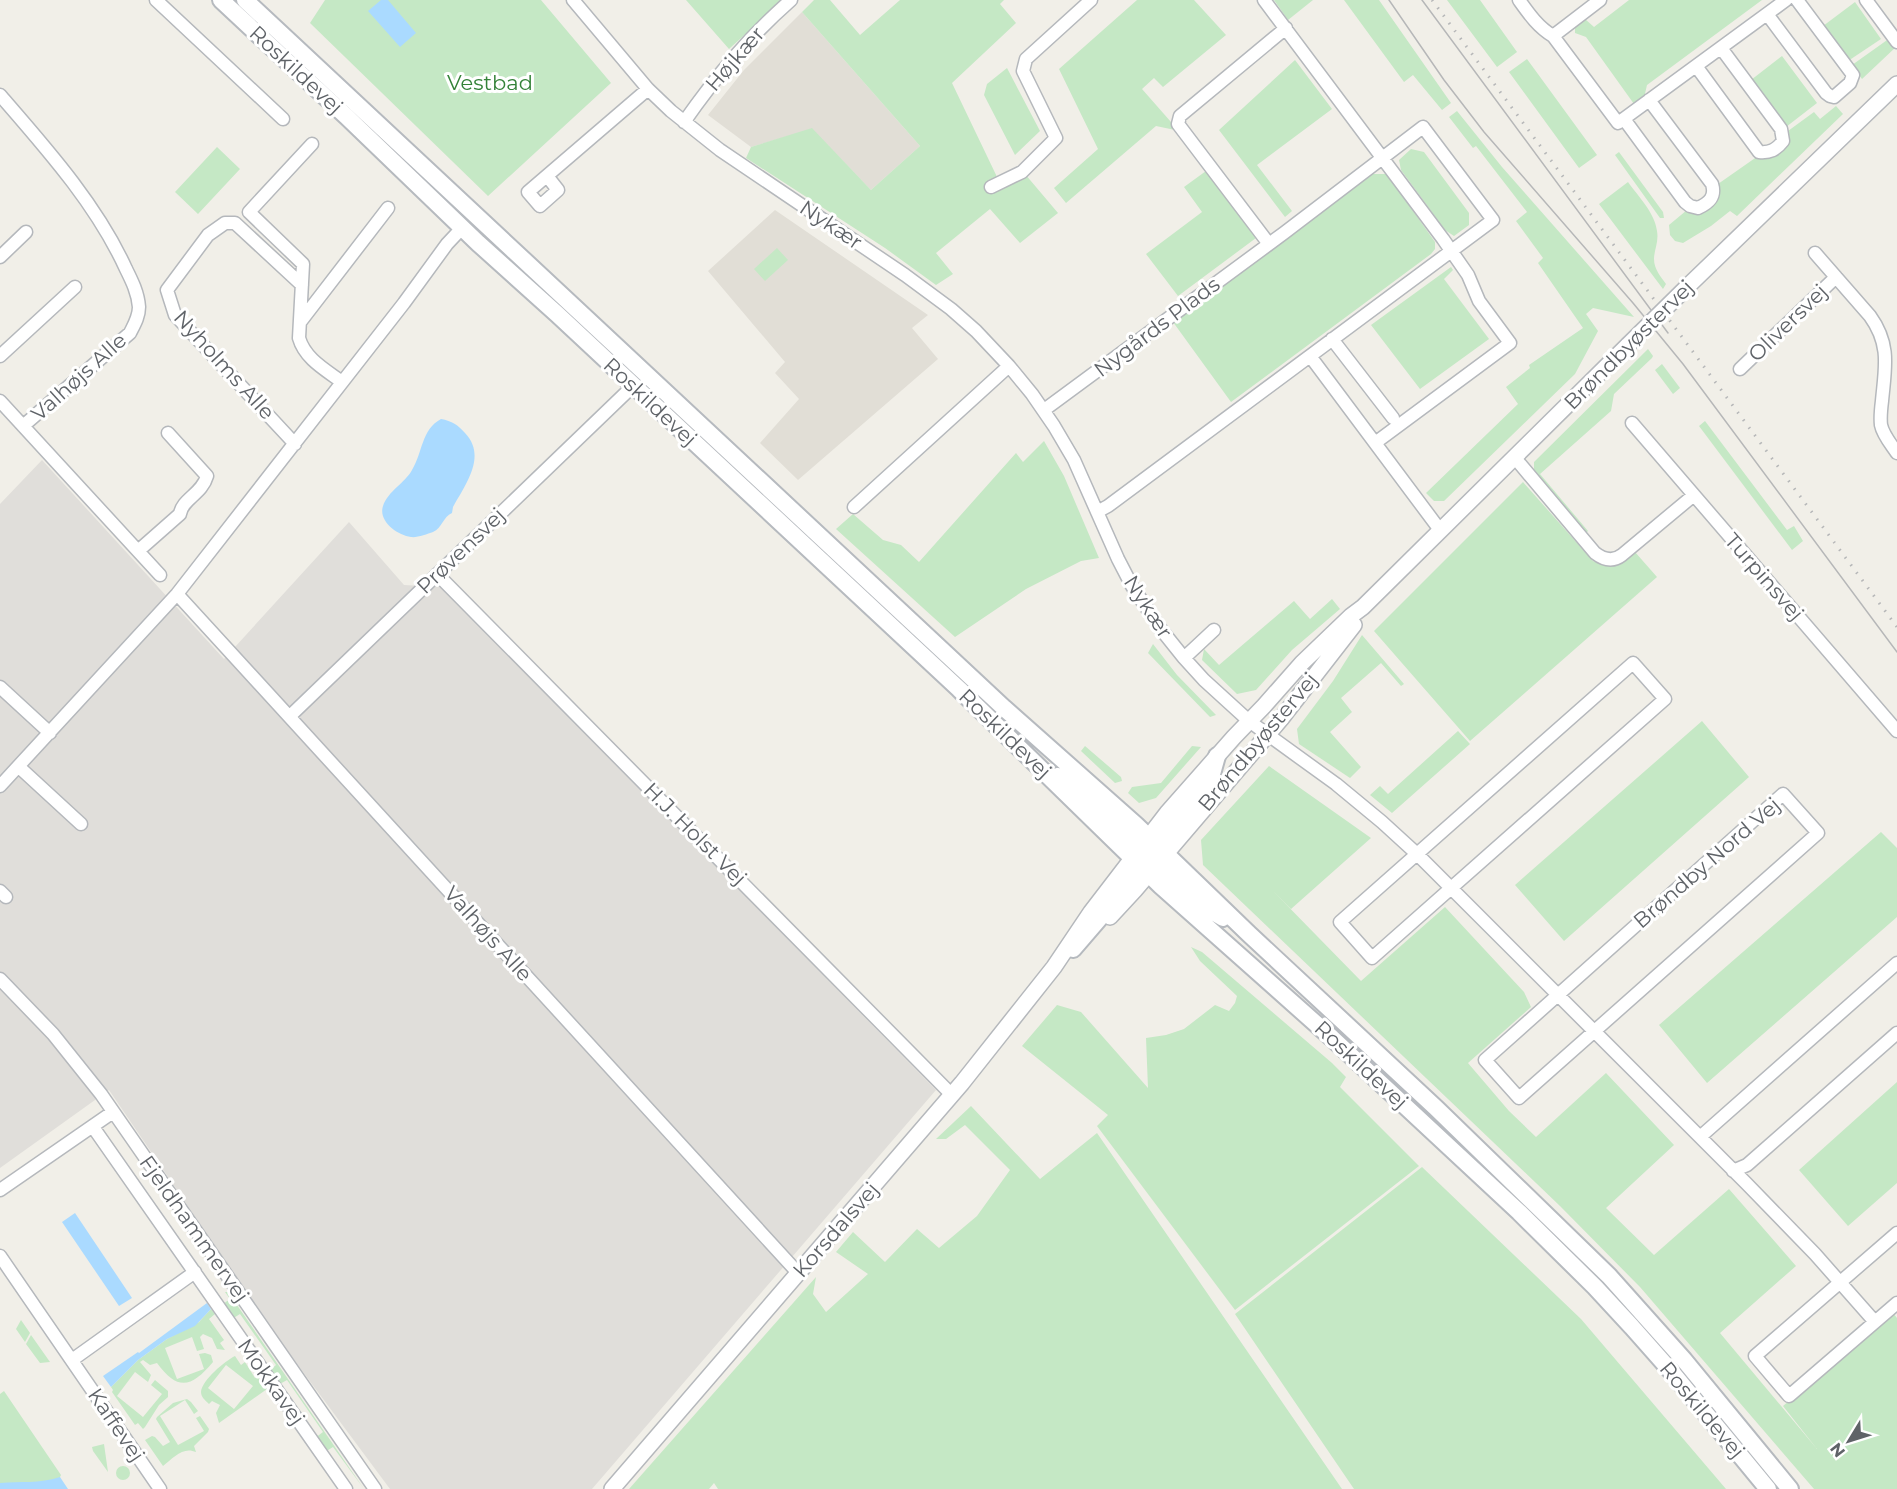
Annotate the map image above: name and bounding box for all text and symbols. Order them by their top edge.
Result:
street label: Roskildevej [244,20,348,119]
street label: Højkær [700,21,769,96]
park label: Vestbad [447,70,533,95]
street label: Nykær [795,195,867,255]
street label: Nygårds Plads [1089,271,1224,382]
street label: Brøndbyøstervej [1559,275,1699,415]
street label: Oliversvej [1743,279,1832,367]
street label: Nyholms Alle [169,305,280,425]
street label: Valhøjs Alle [26,327,131,426]
street label: Roskildevej [598,352,702,451]
street label: Prøvensvej [411,502,510,599]
street label: Turpinsvej [1720,528,1809,625]
street label: Nykær [1119,571,1178,643]
street label: Brøndbyøstervej [1192,667,1323,816]
street label: Roskildevej [954,683,1057,784]
street label: H.J. Holst Vej [639,777,752,890]
street label: Brøndby Nord Vej [1628,792,1785,933]
street label: Valhøjs Alle [439,881,538,986]
street label: Roskildevej [1309,1015,1413,1114]
street label: Fjeldhammervej [134,1151,254,1307]
street label: Korsdalsvej [788,1177,884,1282]
street label: Mokkavej [233,1334,310,1430]
street label: Roskildevej [1655,1356,1750,1463]
street label: Kaffevej [83,1383,150,1466]
north arrow [1819,1411,1879,1471]
text: N [1826,1439,1849,1461]

